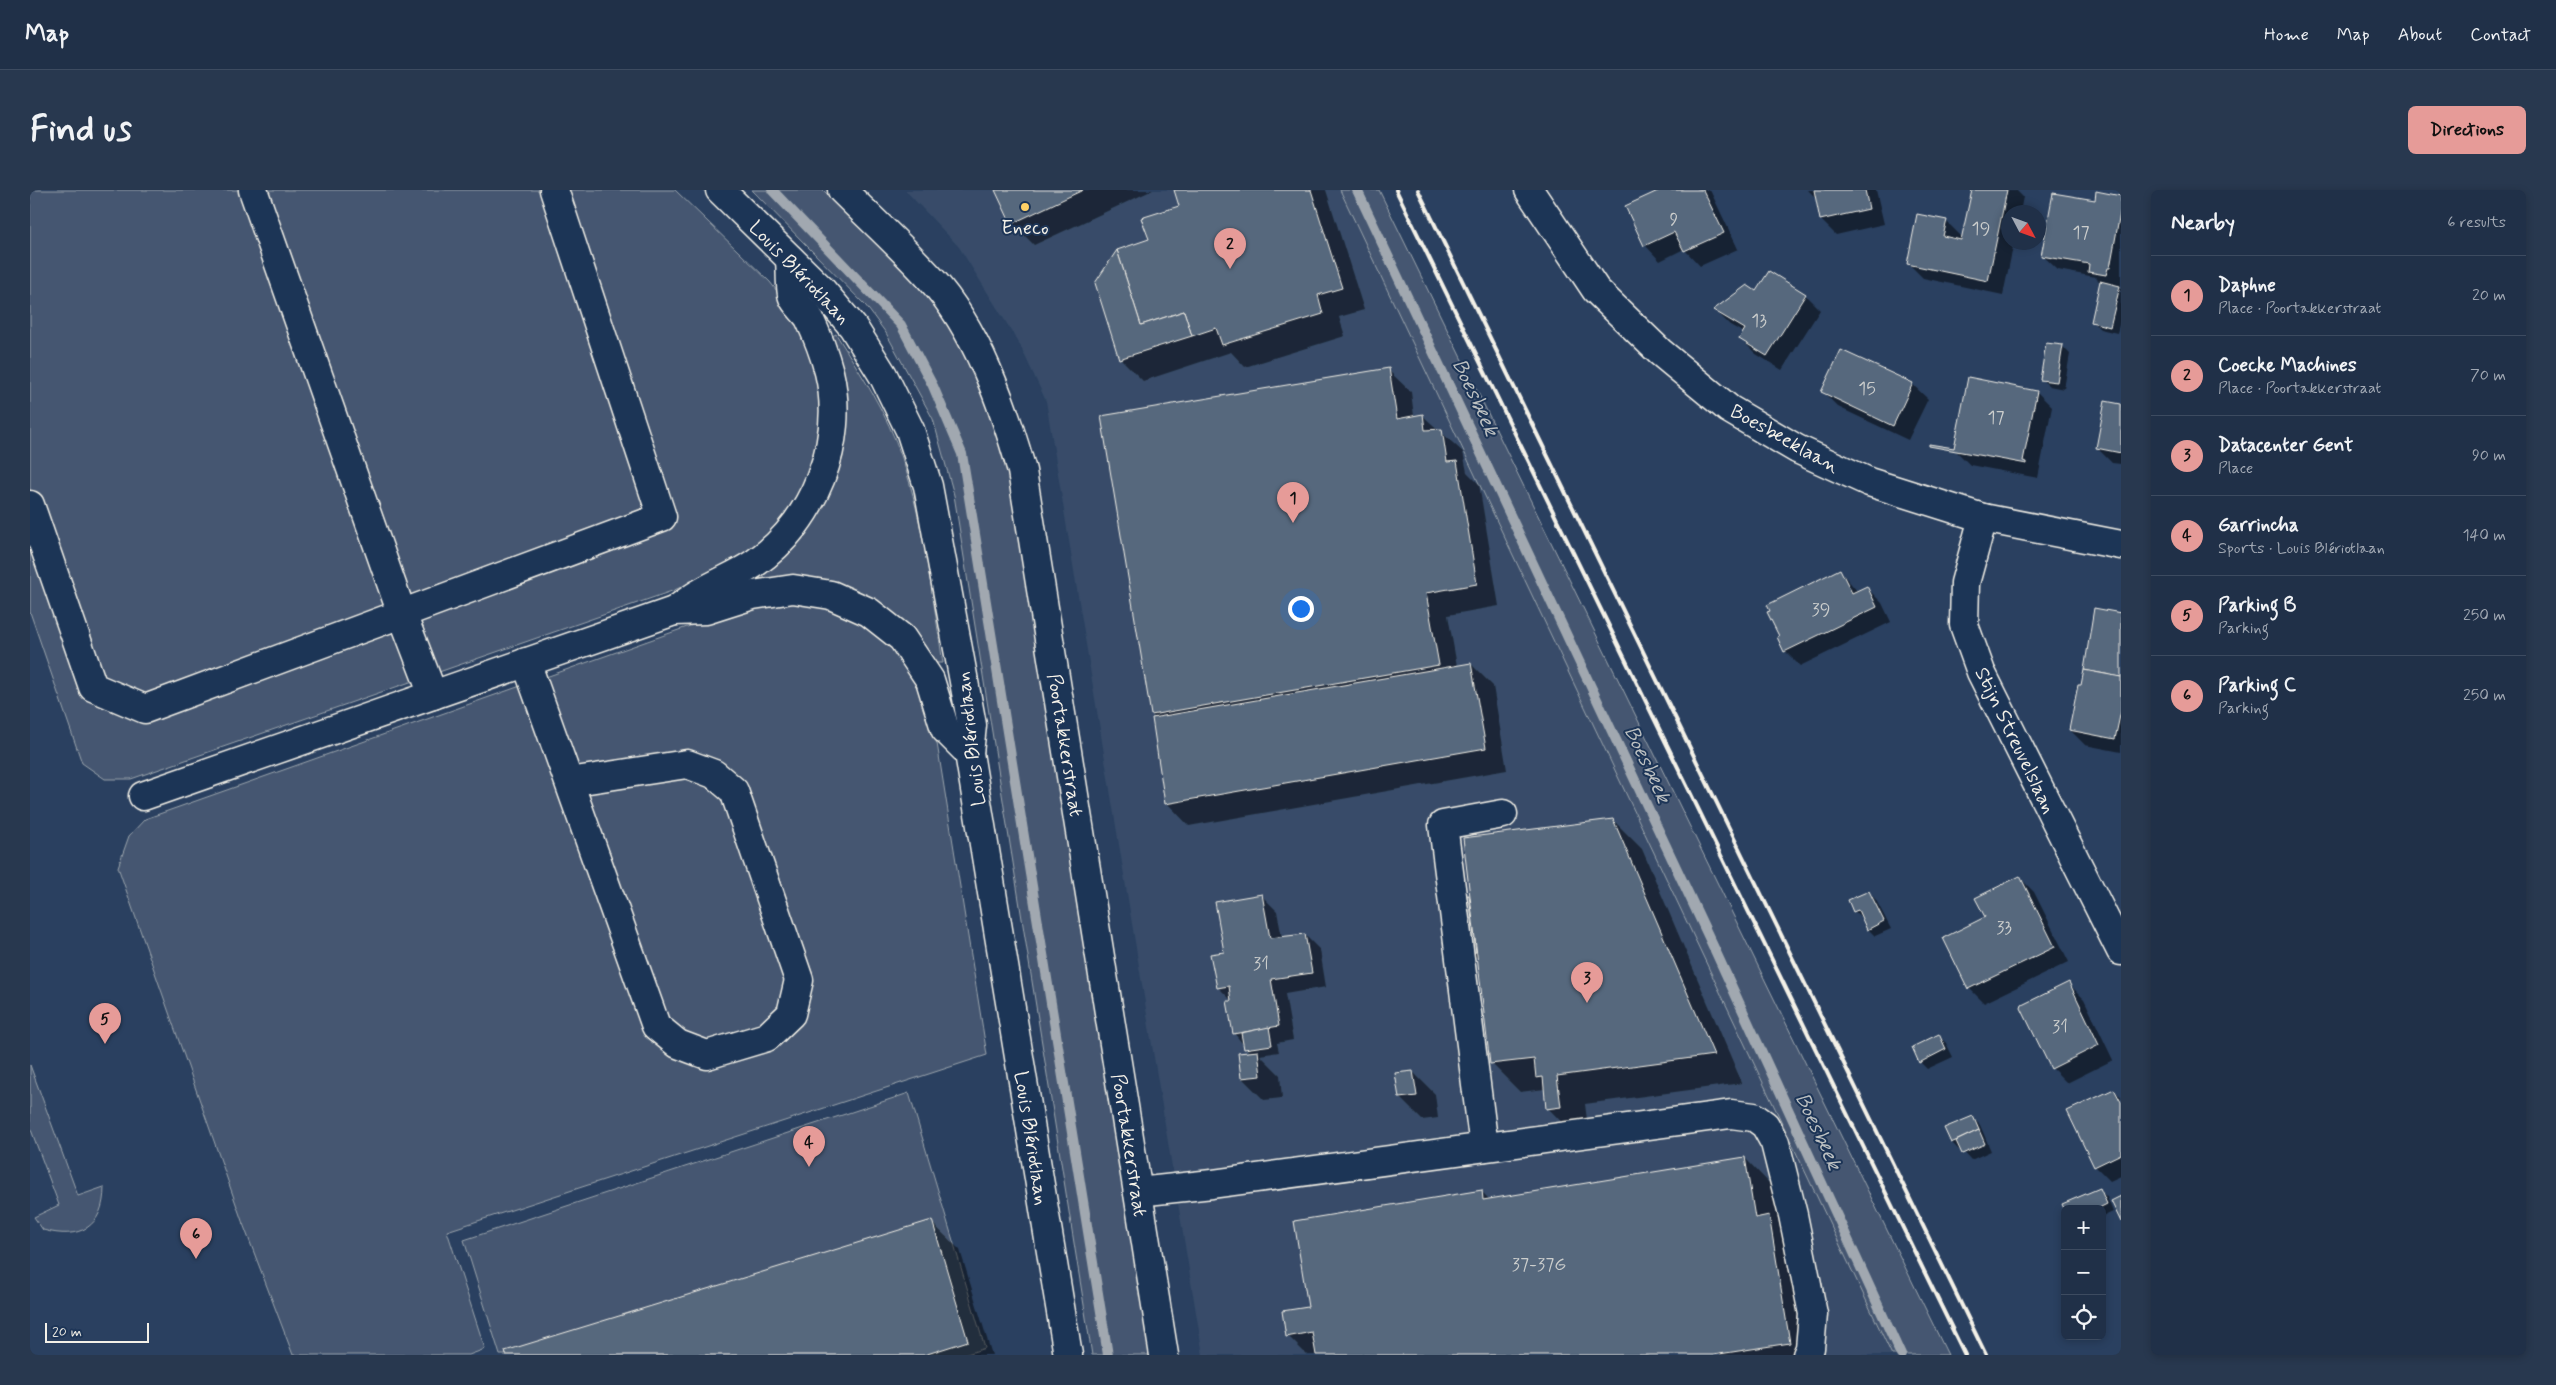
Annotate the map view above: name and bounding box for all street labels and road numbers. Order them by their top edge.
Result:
street label: Louis Blériotlaan [742,215,856,331]
street label: Boesbeeklaan [1725,398,1844,481]
street label: Stijn Streuvelslaan [1967,663,2062,818]
street label: Louis Blériotlaan [950,670,993,808]
street label: Poortakkerstraat [1040,672,1089,819]
street label: Louis Blériotlaan [1007,1069,1054,1207]
street label: Poortakkerstraat [1104,1072,1153,1219]

